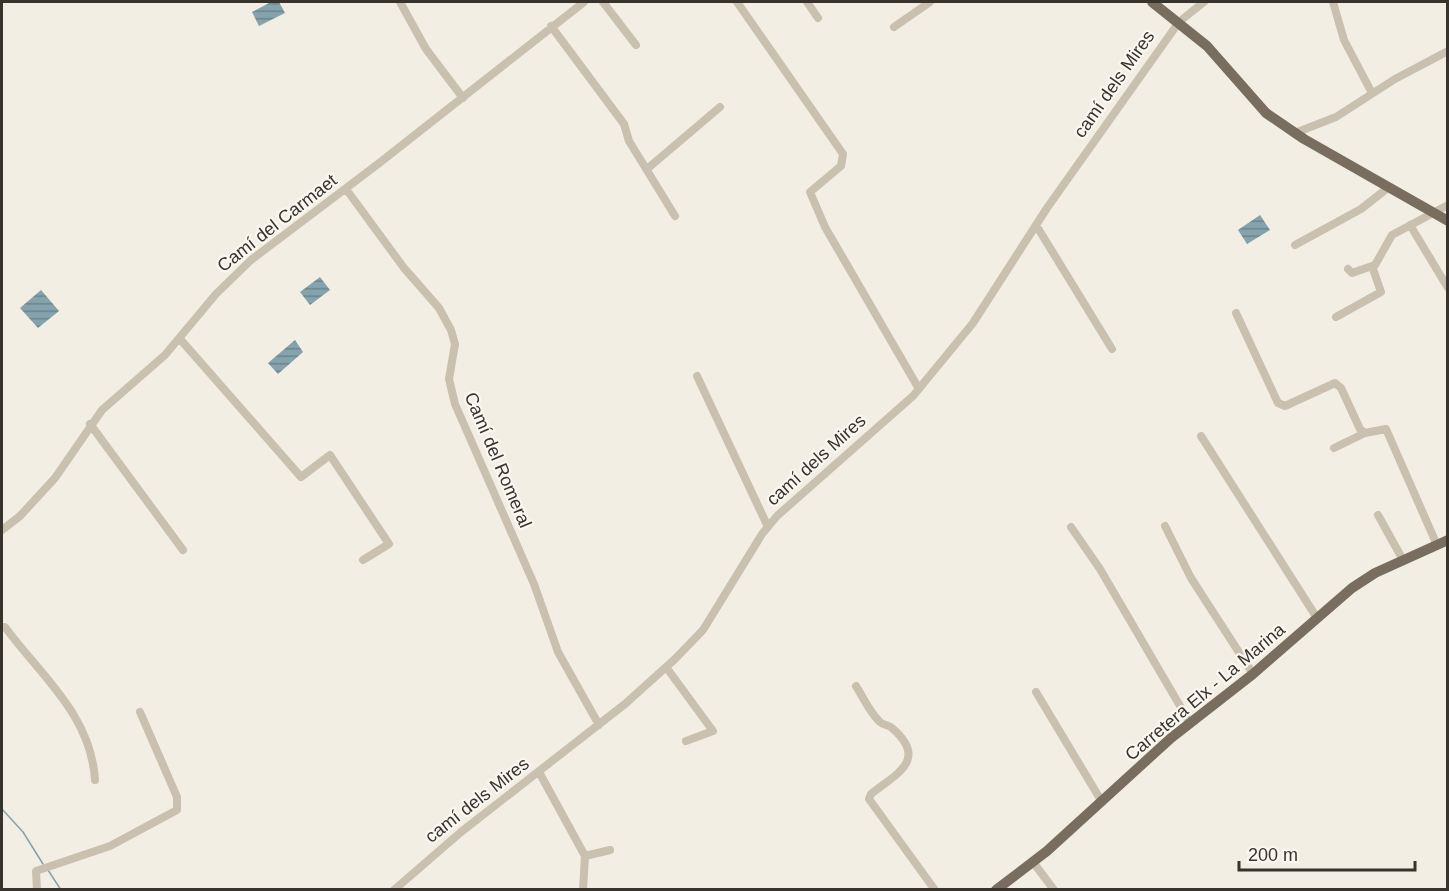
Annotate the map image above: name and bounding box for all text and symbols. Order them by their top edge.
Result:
street label: camí dels Mires [1070,27,1158,141]
street label: Camí del Carmaet [213,170,341,276]
street label: Camí del Romeral [460,389,536,531]
street label: camí dels Mires [762,410,870,510]
street label: Carretera Elx - La Marina [1121,619,1290,765]
street label: camí dels Mires [421,753,533,847]
scale bar [1239,834,1414,872]
text: 200 m [1248,845,1298,865]

